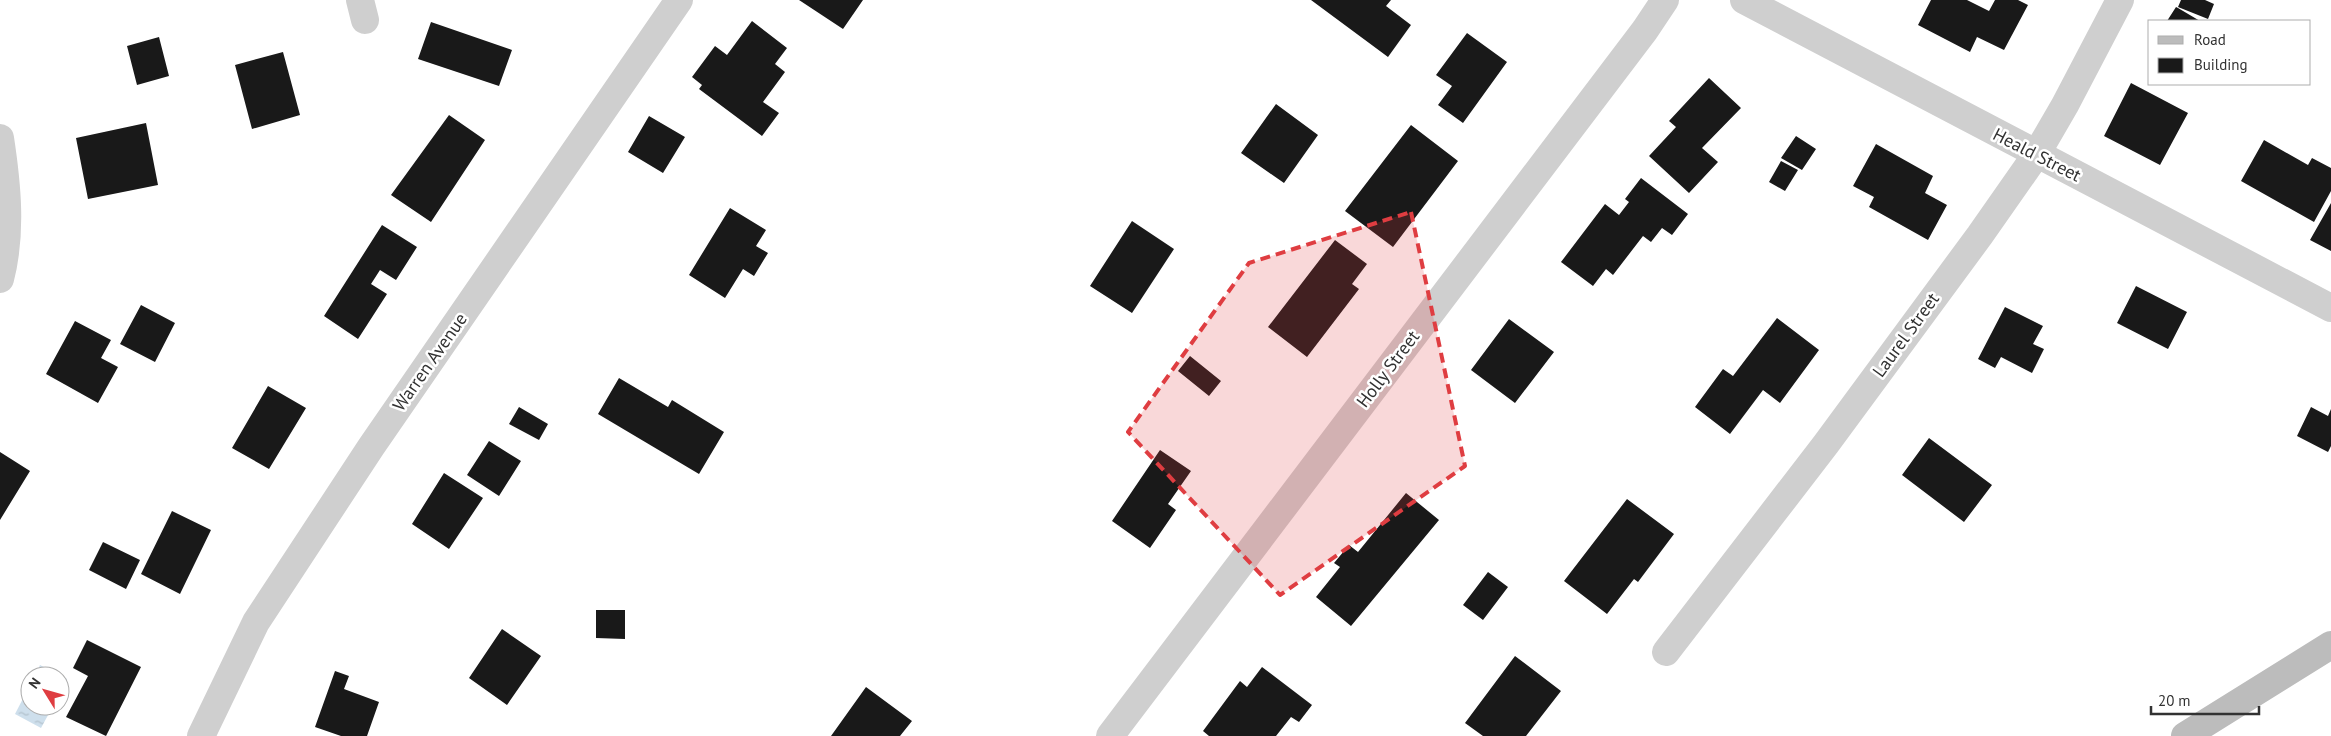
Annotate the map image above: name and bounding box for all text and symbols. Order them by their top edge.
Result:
legend [2148,20,2311,85]
text: Road [2194,30,2226,49]
text: Building [2194,55,2248,74]
street label: Heald Street [1989,123,2085,187]
street label: Laurel Street [1867,288,1944,381]
street label: Warren Avenue [387,308,472,415]
street label: Holly Street [1351,326,1424,412]
north arrow [20,666,70,716]
text: N [25,674,45,692]
scale bar [2151,684,2258,716]
text: 20 m [2158,691,2191,710]

